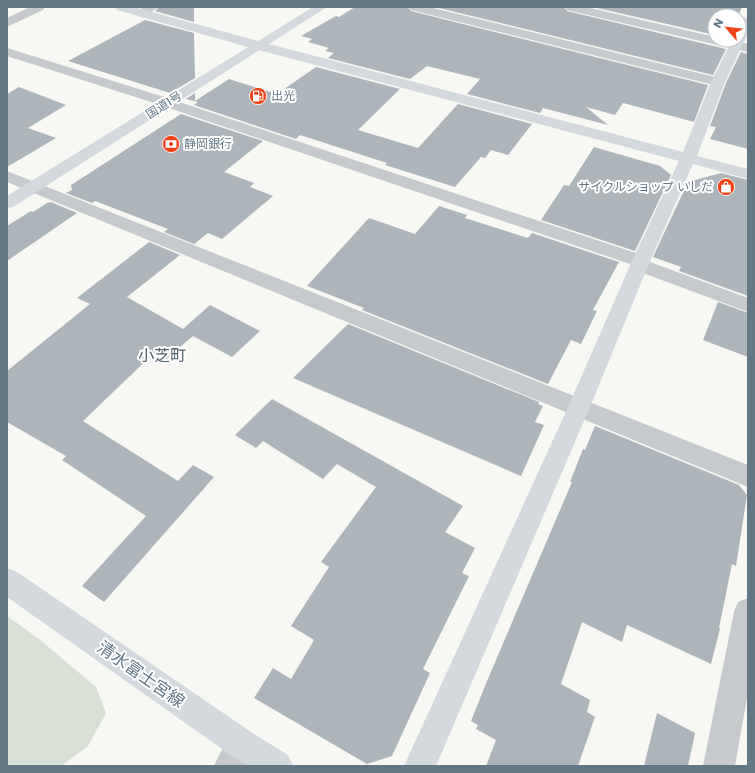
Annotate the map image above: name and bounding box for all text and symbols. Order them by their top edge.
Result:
north arrow [707,8,747,48]
text: N [709,16,727,31]
fuel station icon: 出光 [248,86,268,106]
street label: 国道1号 [142,87,185,122]
place label: 出光 [271,87,295,104]
bank icon: 静岡銀行 [161,134,181,154]
place label: 静岡銀行 [184,135,232,152]
shop icon: サイクルショップ いしだ [716,177,736,197]
place label: サイクルショップ いしだ [578,178,713,195]
district label: 小芝町 [138,344,186,367]
street label: 清水富士宮線 [92,635,190,713]

